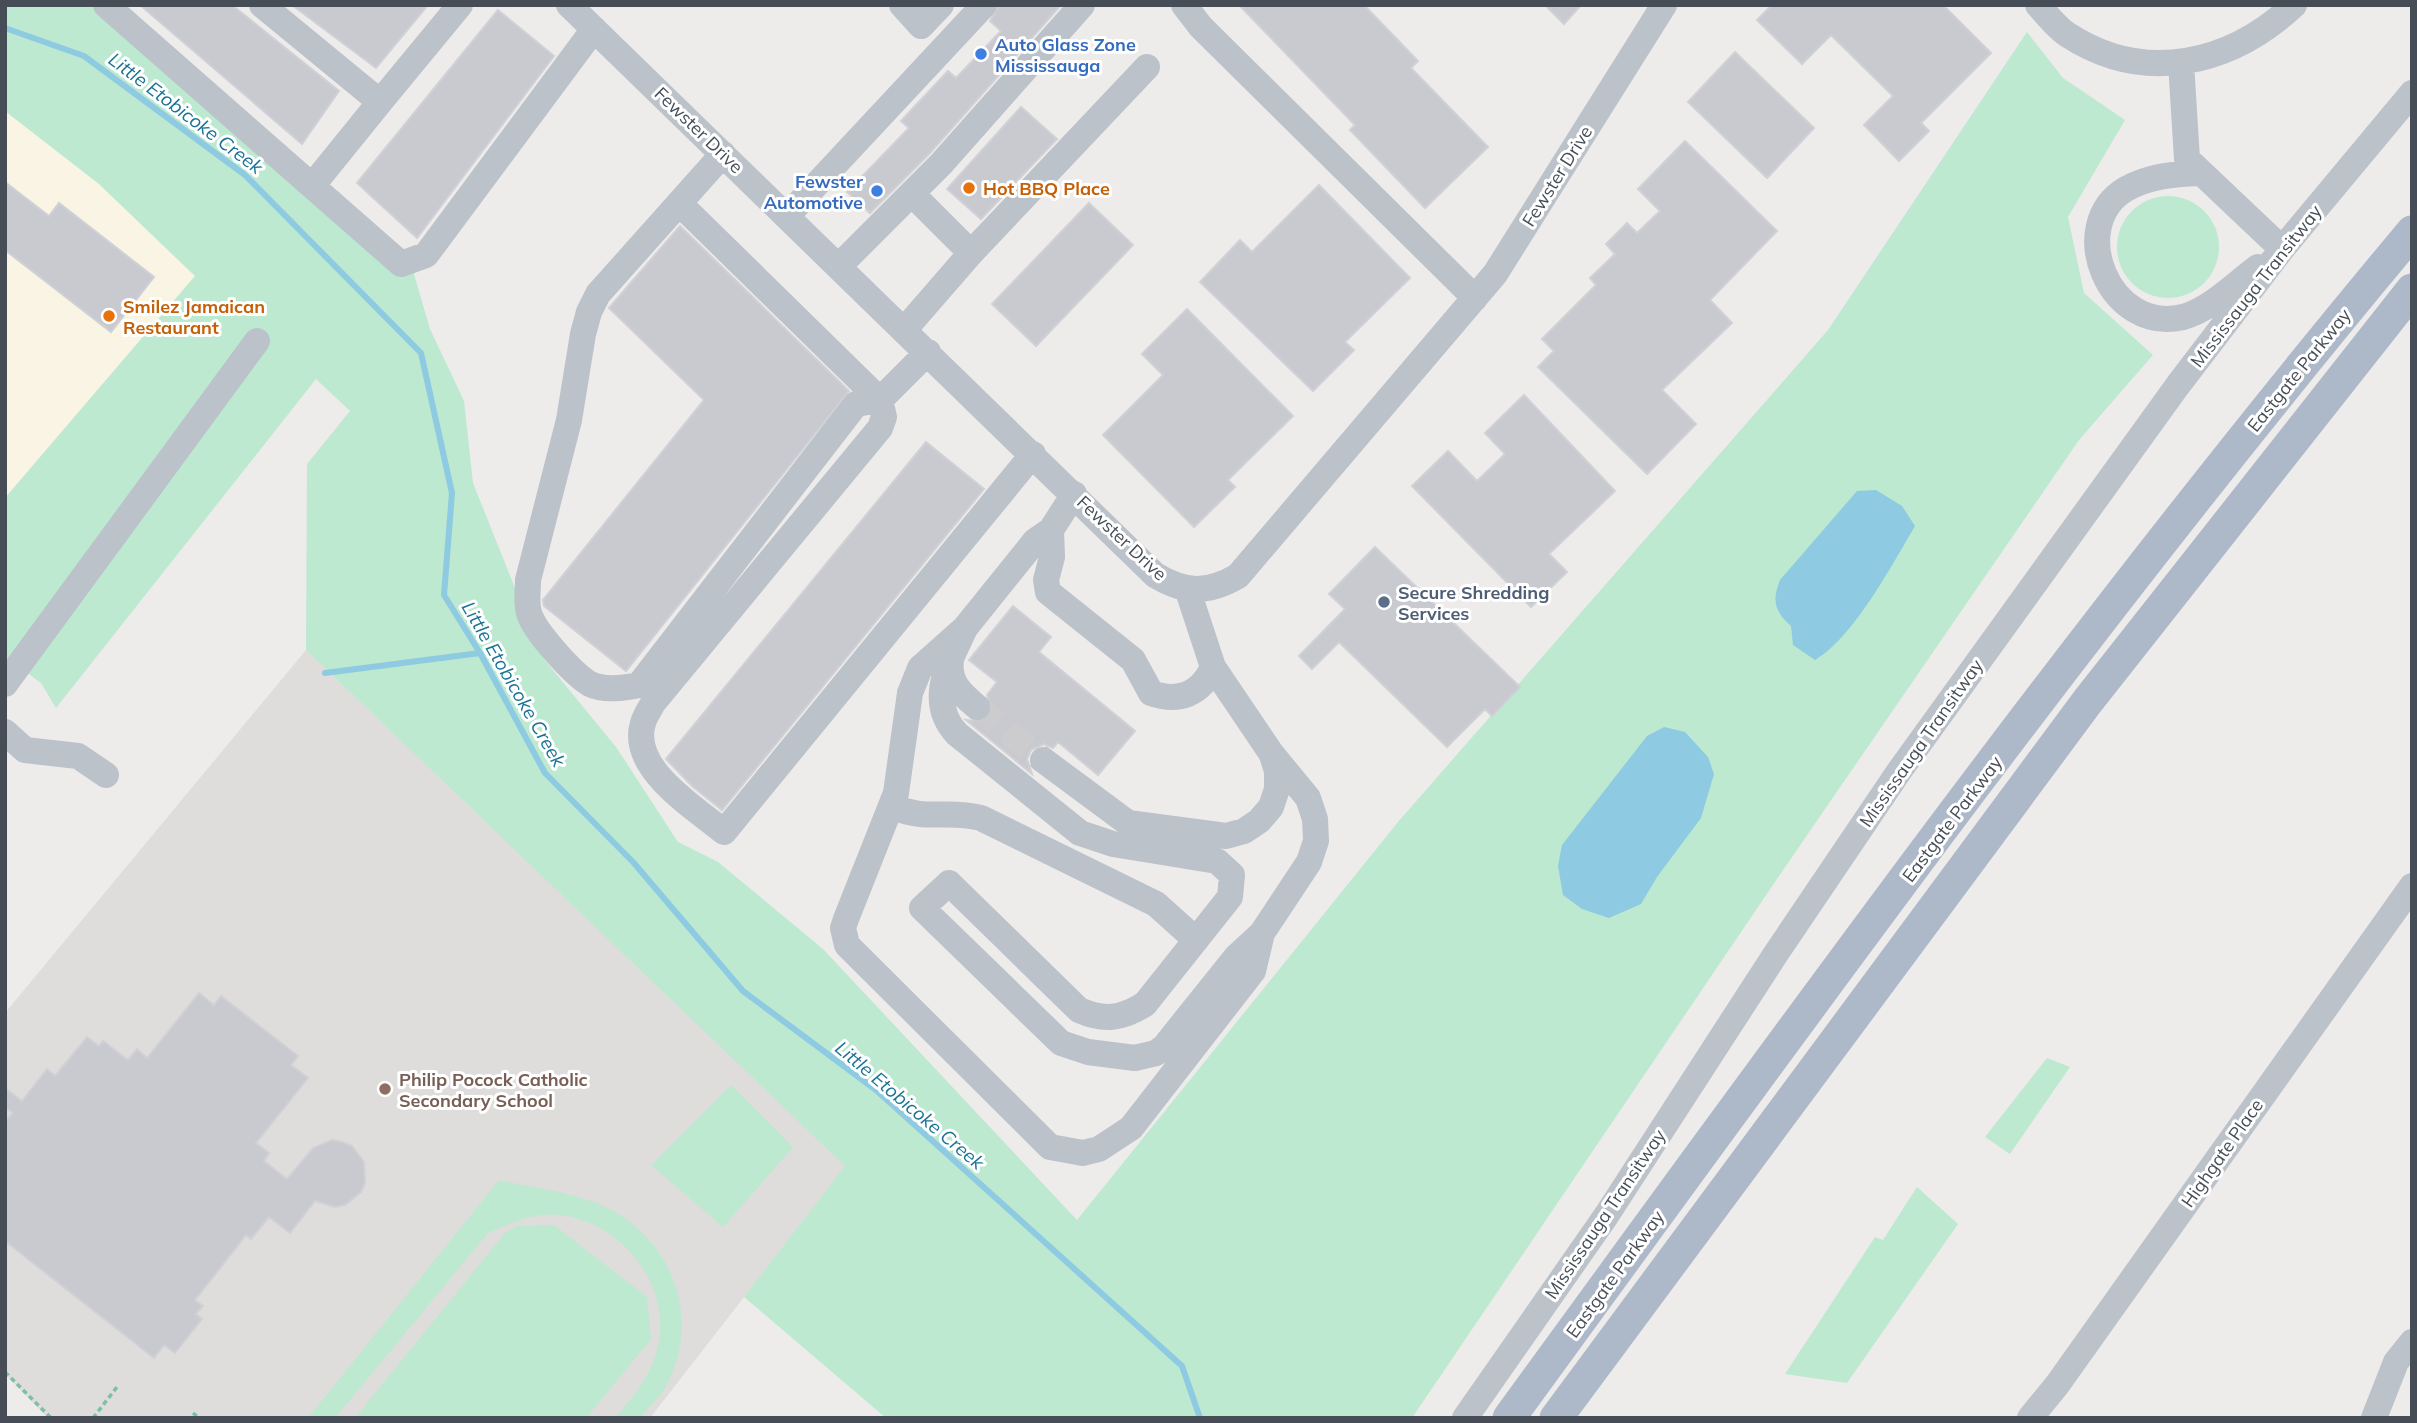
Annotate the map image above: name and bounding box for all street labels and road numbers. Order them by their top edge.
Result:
street label: Fewster Drive [650,82,748,178]
street label: Fewster Drive [1517,121,1597,231]
street label: Mississauga Transitway [2185,200,2327,372]
street label: Eastgate Parkway [2242,303,2356,436]
street label: Fewster Drive [1072,491,1172,585]
street label: Mississauga Transitway [1854,654,1988,831]
street label: Eastgate Parkway [1897,751,2007,887]
street label: Highgate Place [2176,1094,2268,1212]
street label: Mississauga Transitway [1540,1124,1671,1303]
street label: Eastgate Parkway [1561,1205,1669,1342]

